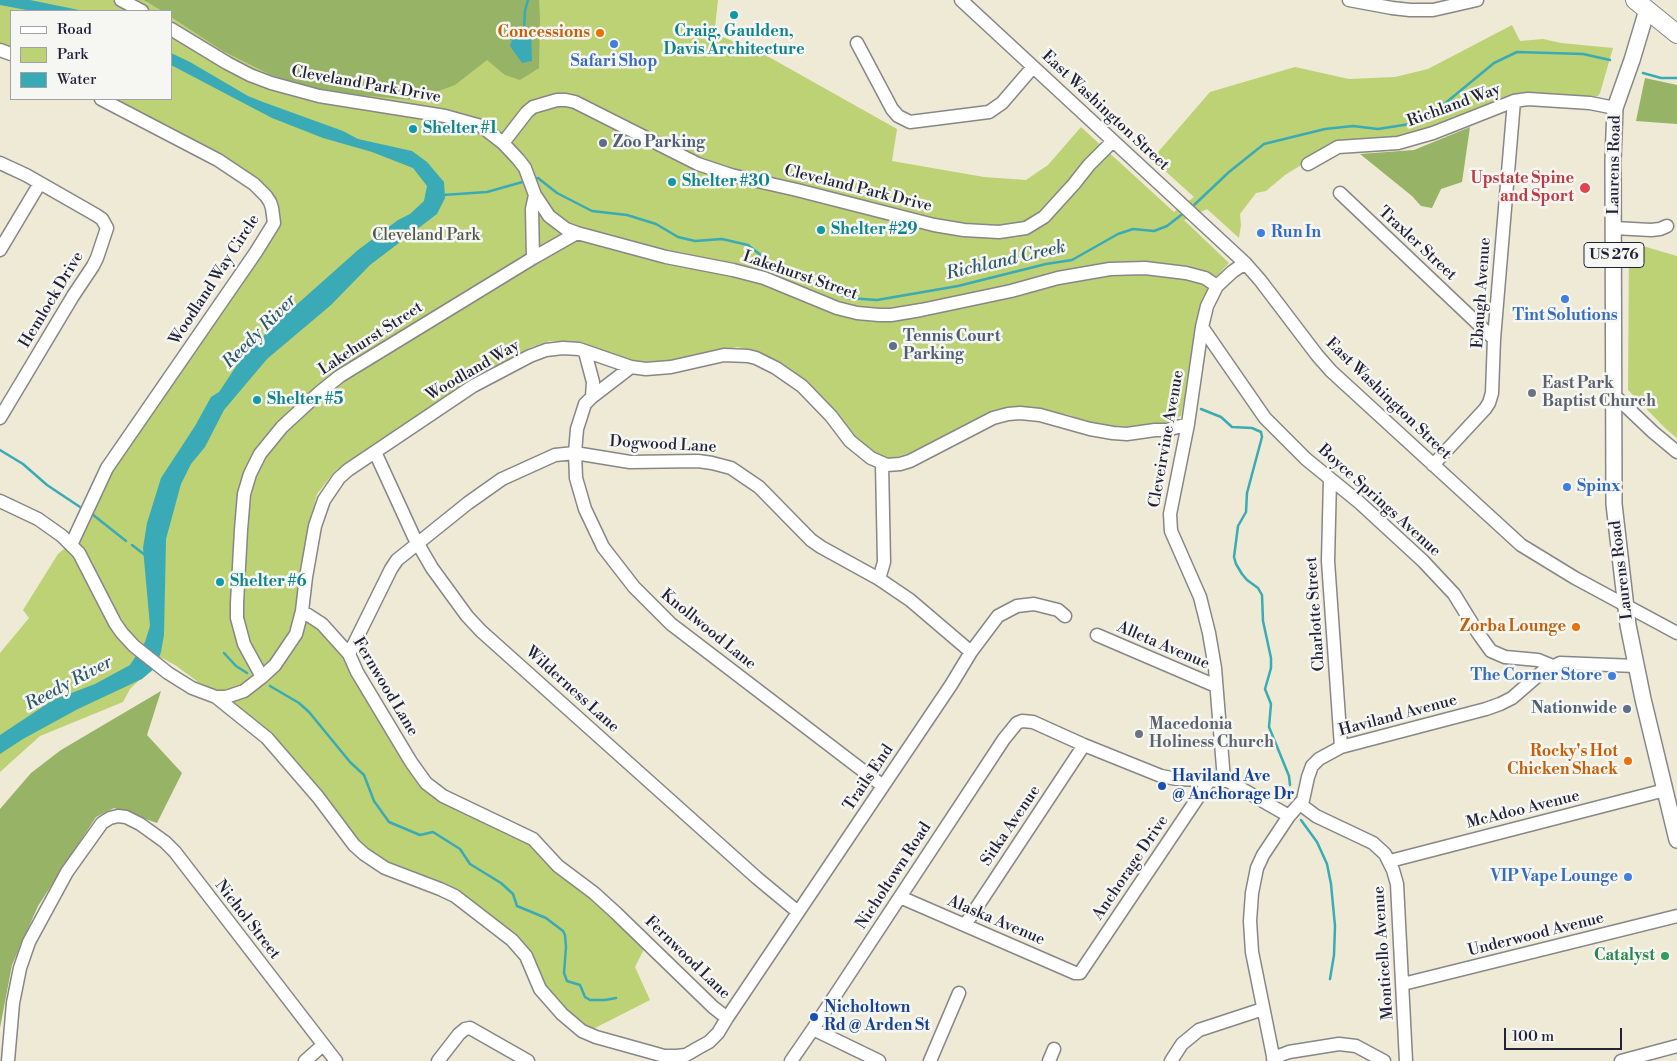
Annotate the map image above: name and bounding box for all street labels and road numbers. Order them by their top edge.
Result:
street label: East Washington Street [1037,47,1173,175]
street label: Cleveland Park Drive [290,62,442,108]
street label: Richland Way [1405,80,1503,132]
street label: Laurens Road [1605,115,1625,215]
street label: Cleveland Park Drive [782,161,934,217]
street label: Traxler Street [1374,203,1460,285]
street label: Woodland Way Circle [166,211,264,349]
street label: Ebaugh Avenue [1469,237,1495,349]
road number: US 276 [1584,242,1644,268]
street label: Lakehurst Street [740,247,860,305]
street label: Hemlock Drive [16,248,88,352]
street label: Lakehurst Street [315,298,427,380]
street label: East Washington Street [1321,334,1455,464]
street label: Woodland Way [423,337,523,405]
street label: Cleveirvine Avenue [1145,369,1189,509]
street label: Dogwood Lane [609,433,717,457]
street label: Boyce Springs Avenue [1314,441,1444,561]
street label: Laurens Road [1606,519,1638,621]
street label: Charlotte Street [1302,556,1330,672]
street label: Knollwood Lane [656,586,760,674]
street label: Alleta Avenue [1114,618,1212,674]
street label: Fernwood Lane [348,634,422,740]
street label: Wilderness Lane [521,643,623,737]
street label: Haviland Avenue [1337,691,1459,741]
street label: Trails End [840,741,898,815]
street label: Sitka Avenue [977,782,1045,870]
street label: McAdoo Avenue [1464,787,1582,833]
street label: Anchorage Drive [1089,812,1173,924]
street label: Nicholtown Road [852,819,936,933]
street label: Nichol Street [210,877,284,963]
street label: Monticello Avenue [1370,885,1398,1021]
street label: Alaska Avenue [944,892,1048,950]
street label: Underwood Avenue [1466,909,1606,961]
street label: Fernwood Lane [640,912,734,1004]

